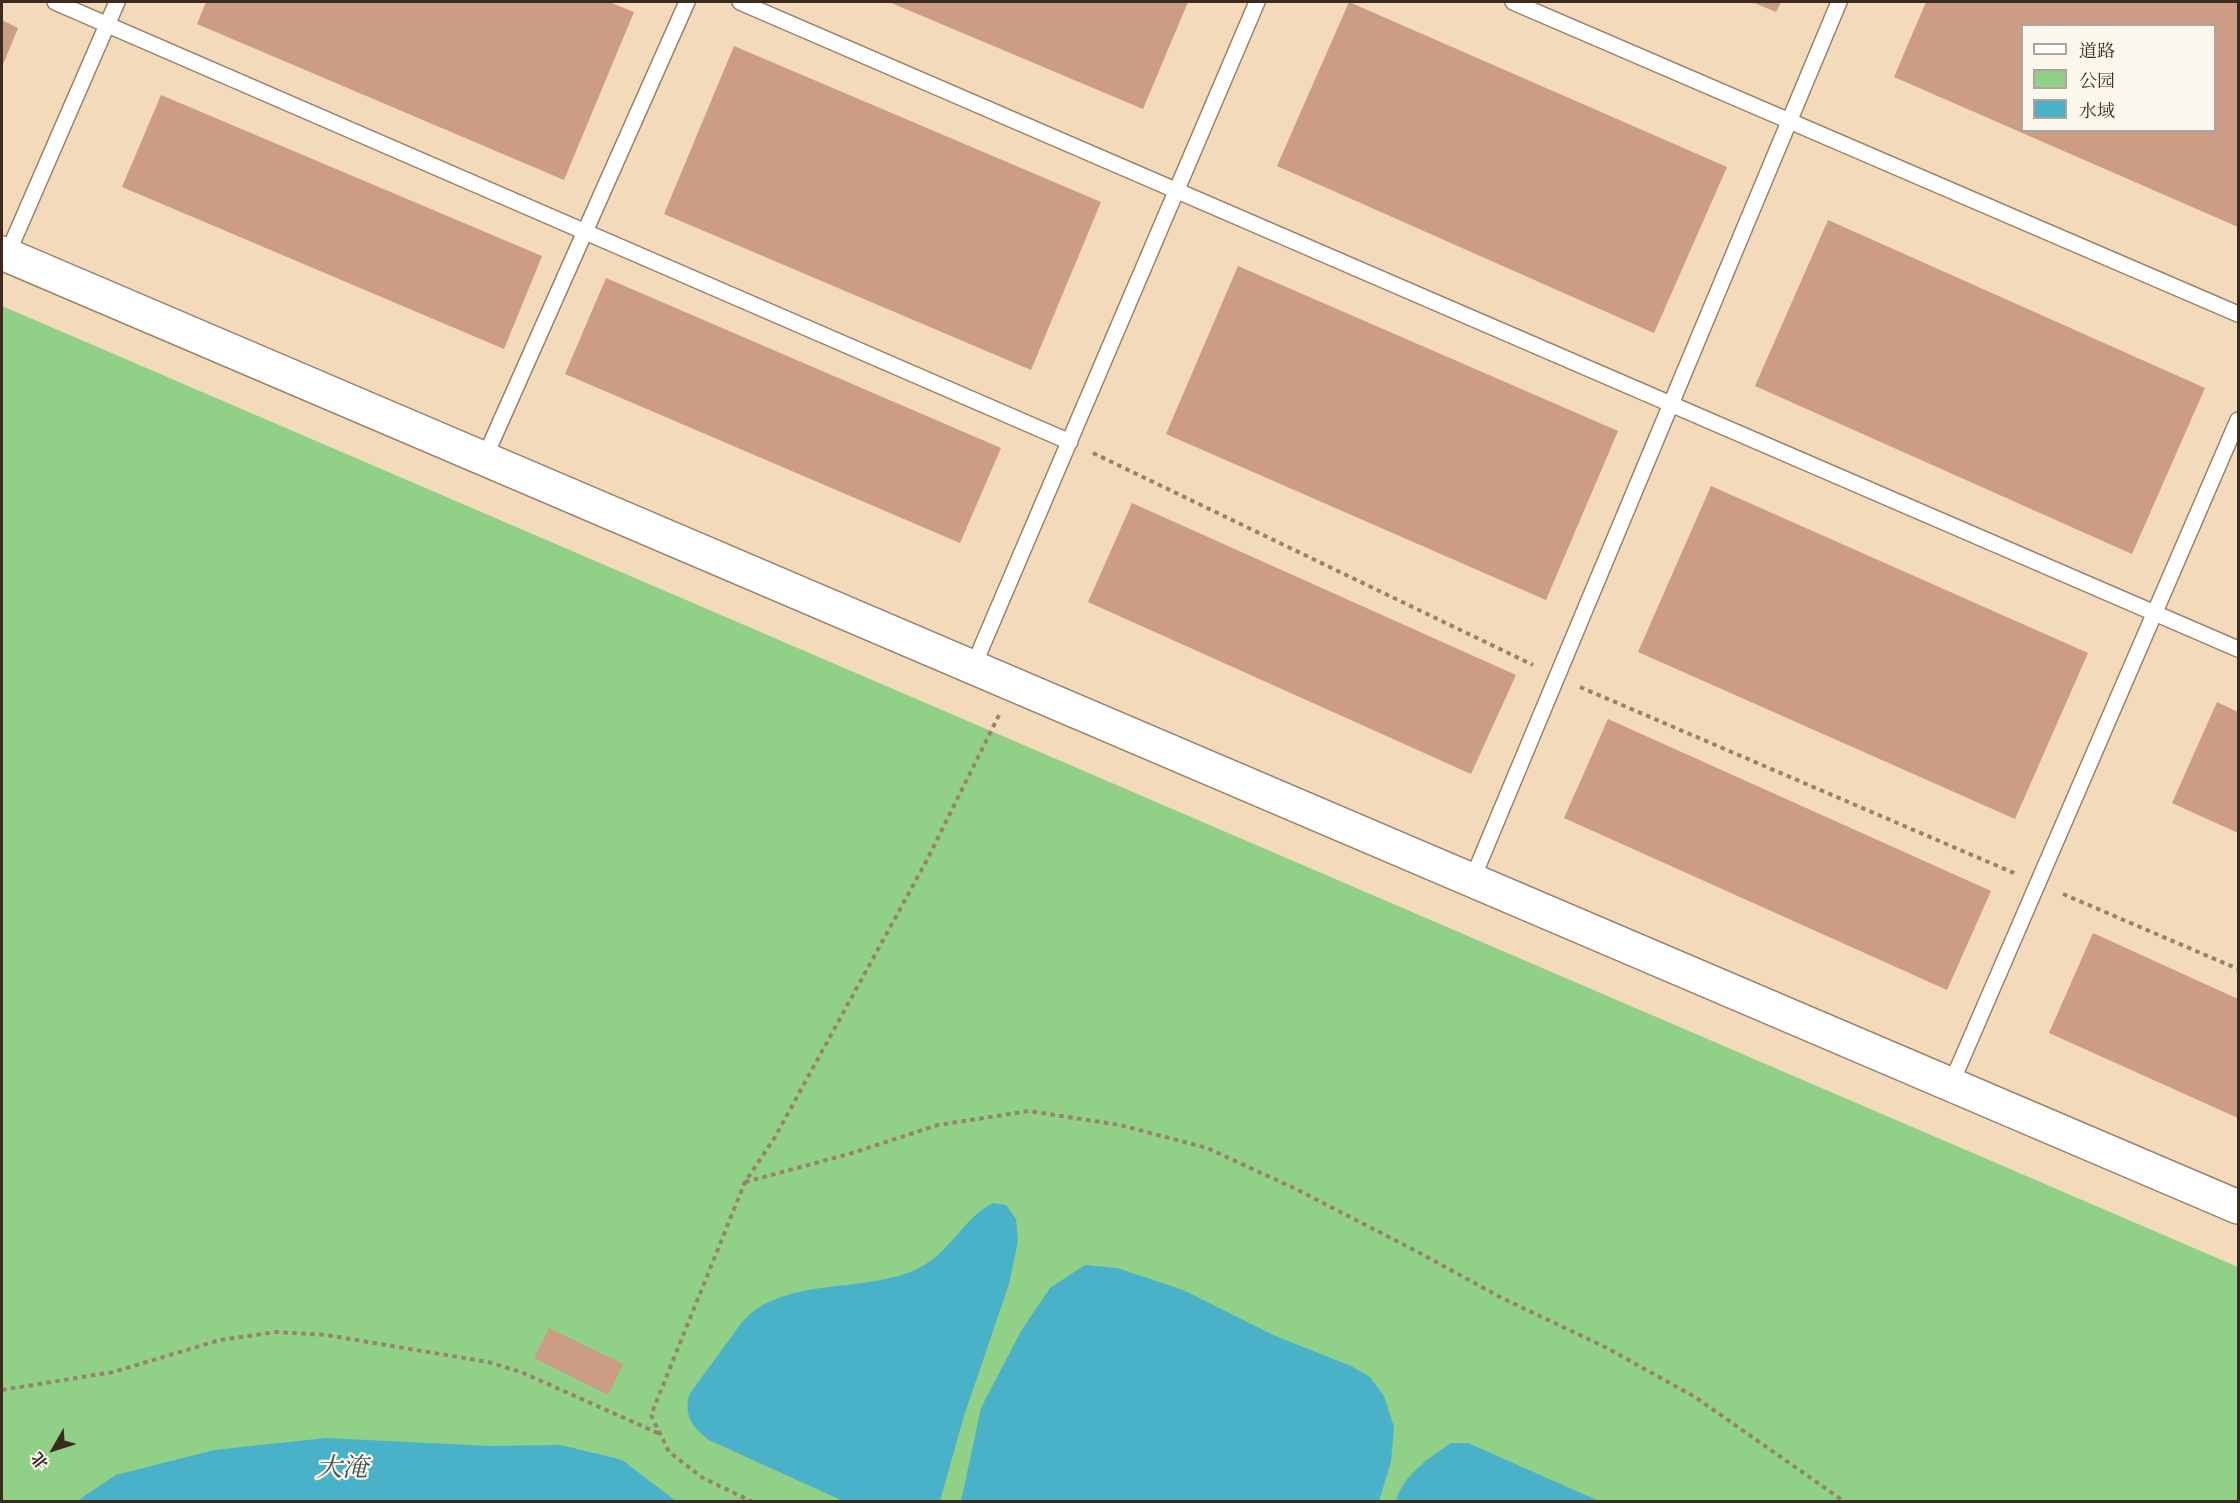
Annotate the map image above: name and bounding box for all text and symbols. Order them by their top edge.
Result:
legend [2021,24,2216,132]
text: 道路 [2079,40,2115,62]
text: 公园 [2079,70,2115,92]
text: 水域 [2079,100,2115,122]
north arrow [24,1419,84,1479]
text: 北 [27,1448,52,1473]
water label: 大淹 [316,1454,368,1486]

